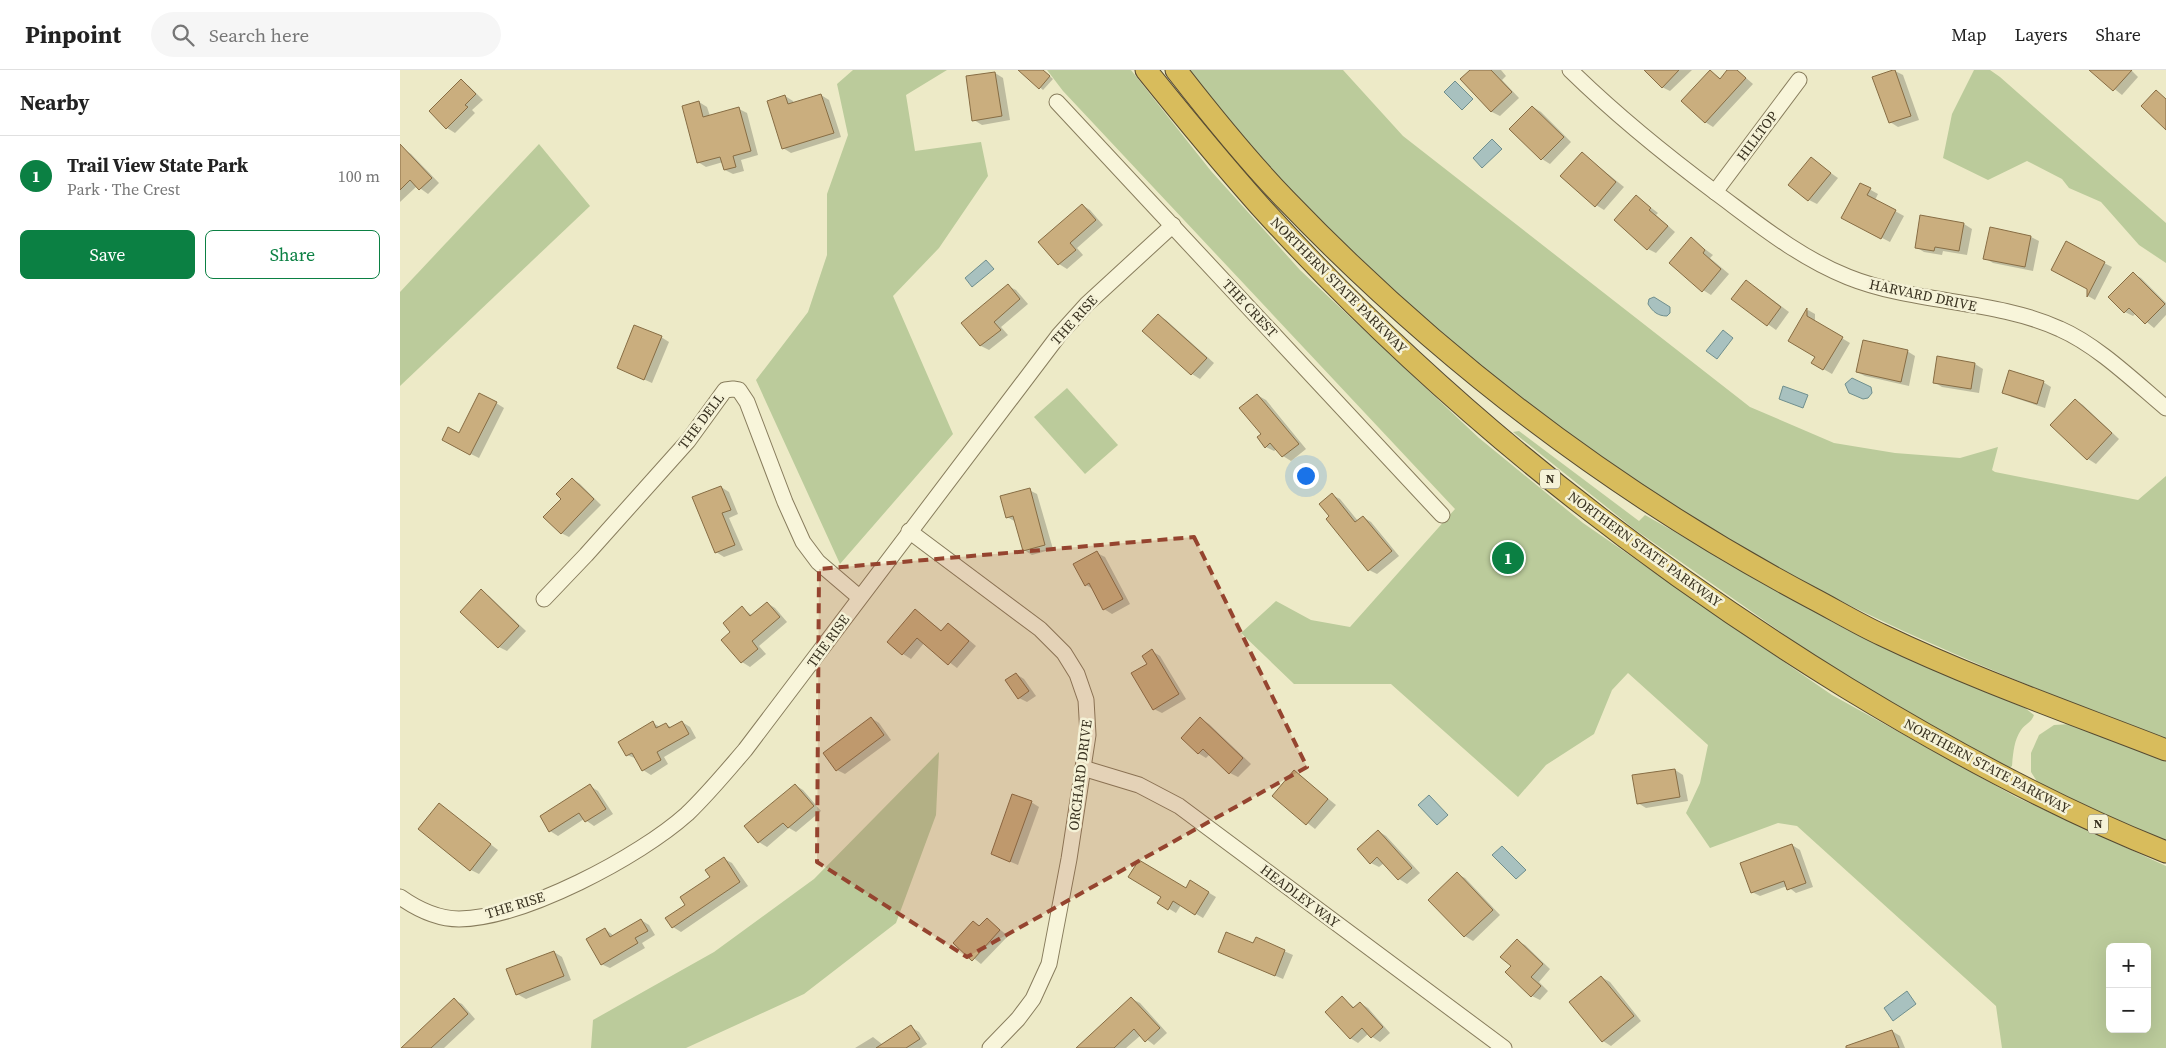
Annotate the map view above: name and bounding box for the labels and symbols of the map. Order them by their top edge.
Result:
street label: HILLTOP [1732,107,1782,165]
street label: NORTHERN STATE PARKWAY [1266,212,1412,358]
street label: THE CREST [1218,274,1283,342]
street label: HARVARD DRIVE [1867,274,1979,316]
street label: THE RISE [1046,291,1102,349]
street label: THE DELL [673,389,729,453]
your location [1293,463,1319,489]
road number: N [1540,469,1560,488]
street label: NORTHERN STATE PARKWAY [1564,486,1726,612]
pin: 1 [1492,539,1524,577]
street label: THE RISE [802,610,854,672]
street label: NORTHERN STATE PARKWAY [1900,714,2074,818]
street label: ORCHARD DRIVE [1063,718,1097,832]
road number: N [2088,814,2108,834]
street label: HEADLEY WAY [1256,860,1344,933]
street label: THE RISE [483,887,547,923]

